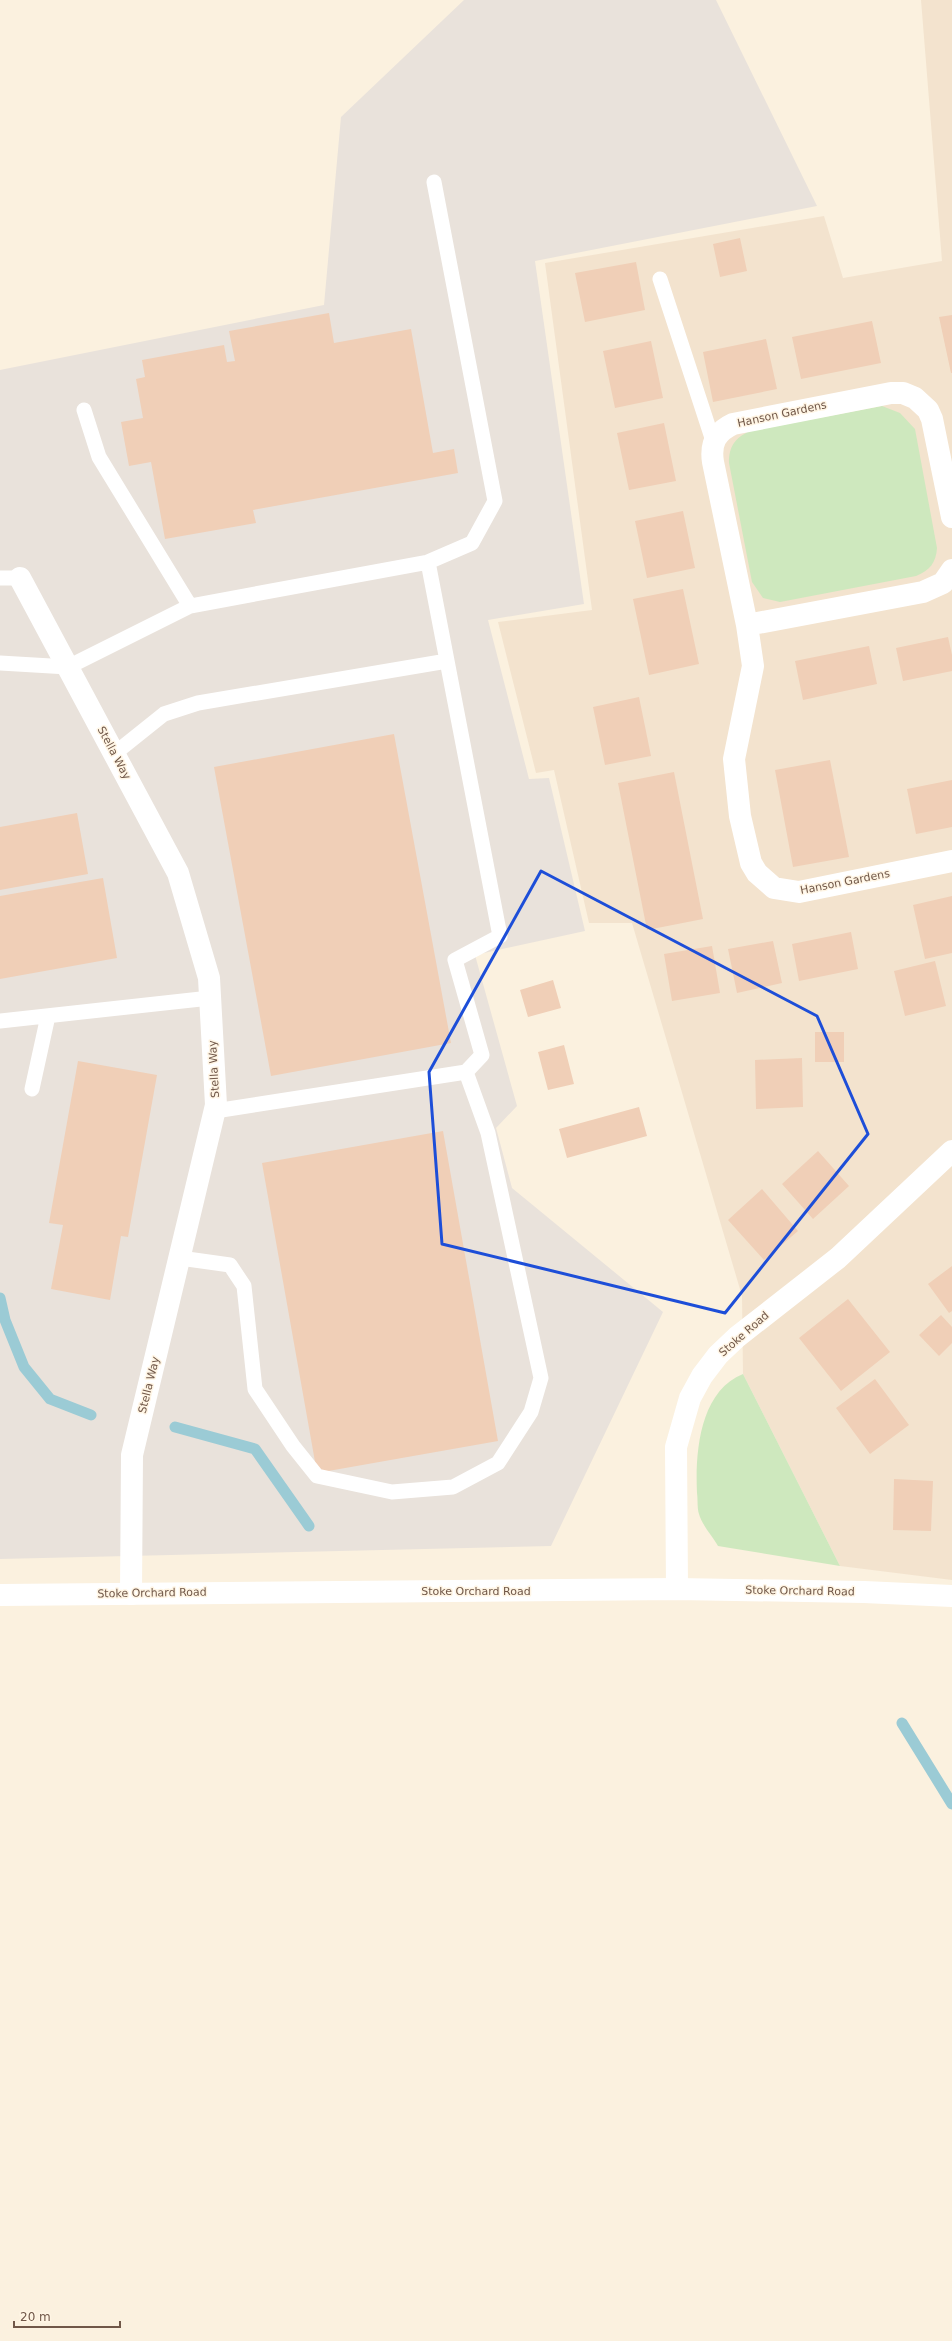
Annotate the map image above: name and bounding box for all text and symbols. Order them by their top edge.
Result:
street label: Hanson Gardens [736,398,828,430]
street label: Stella Way [95,724,134,782]
street label: Hanson Gardens [799,867,891,897]
street label: Stella Way [206,1039,222,1098]
street label: Stoke Road [716,1309,772,1359]
street label: Stella Way [136,1355,162,1415]
street label: Stoke Orchard Road [745,1584,855,1598]
street label: Stoke Orchard Road [421,1585,531,1598]
street label: Stoke Orchard Road [97,1586,207,1600]
scale bar [14,2303,120,2329]
text: 20 m [20,2310,51,2324]

